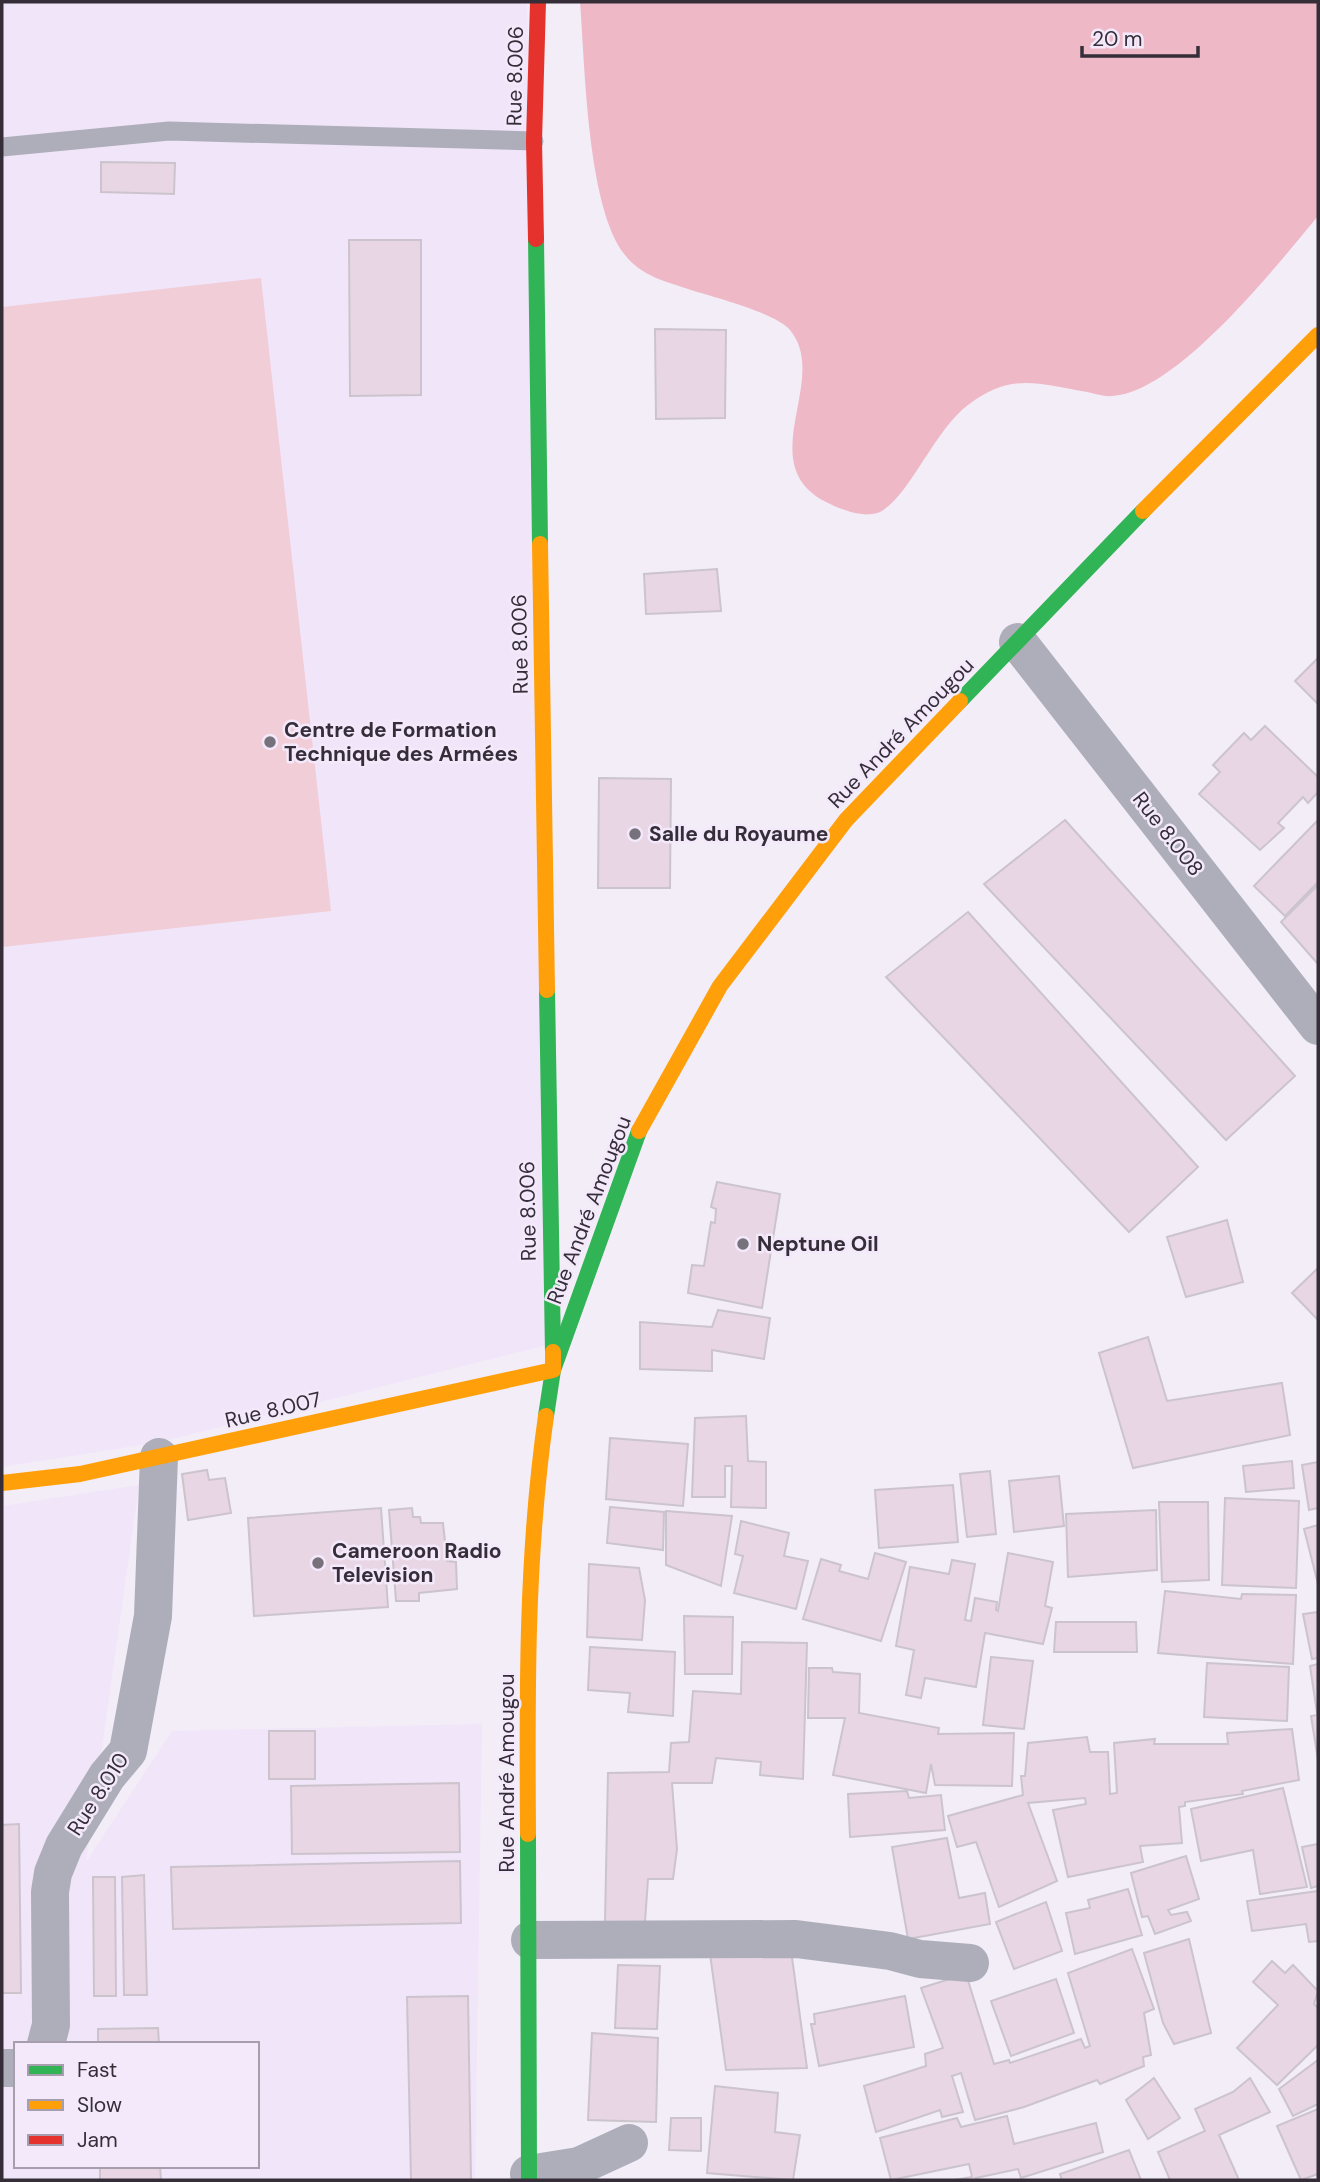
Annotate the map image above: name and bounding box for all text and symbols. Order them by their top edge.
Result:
scale bar [1082,14,1198,58]
text: 20 m [1092,25,1143,53]
street label: Rue 8.006 [500,26,530,126]
street label: Rue 8.006 [505,594,535,694]
street label: Rue André Amougou [822,652,980,814]
place label: Centre de Formation Technique des Armées [284,716,518,768]
marker: Centre de Formation Technique des Armées [262,734,278,750]
street label: Rue 8.008 [1126,786,1210,882]
place label: Salle du Royaume [649,820,828,848]
marker: Salle du Royaume [627,826,643,842]
street label: Rue André Amougou [540,1112,638,1308]
street label: Rue 8.006 [513,1161,543,1261]
place label: Neptune Oil [757,1230,879,1258]
marker: Neptune Oil [735,1236,751,1252]
street label: Rue 8.007 [222,1385,324,1435]
place label: Cameroon Radio Television [332,1537,502,1589]
marker: Cameroon Radio Television [310,1555,326,1571]
street label: Rue André Amougou [493,1674,521,1873]
street label: Rue 8.010 [61,1747,135,1841]
legend [14,2042,259,2168]
text: Fast [77,2056,117,2084]
text: Slow [77,2091,122,2119]
text: Jam [77,2126,118,2154]

